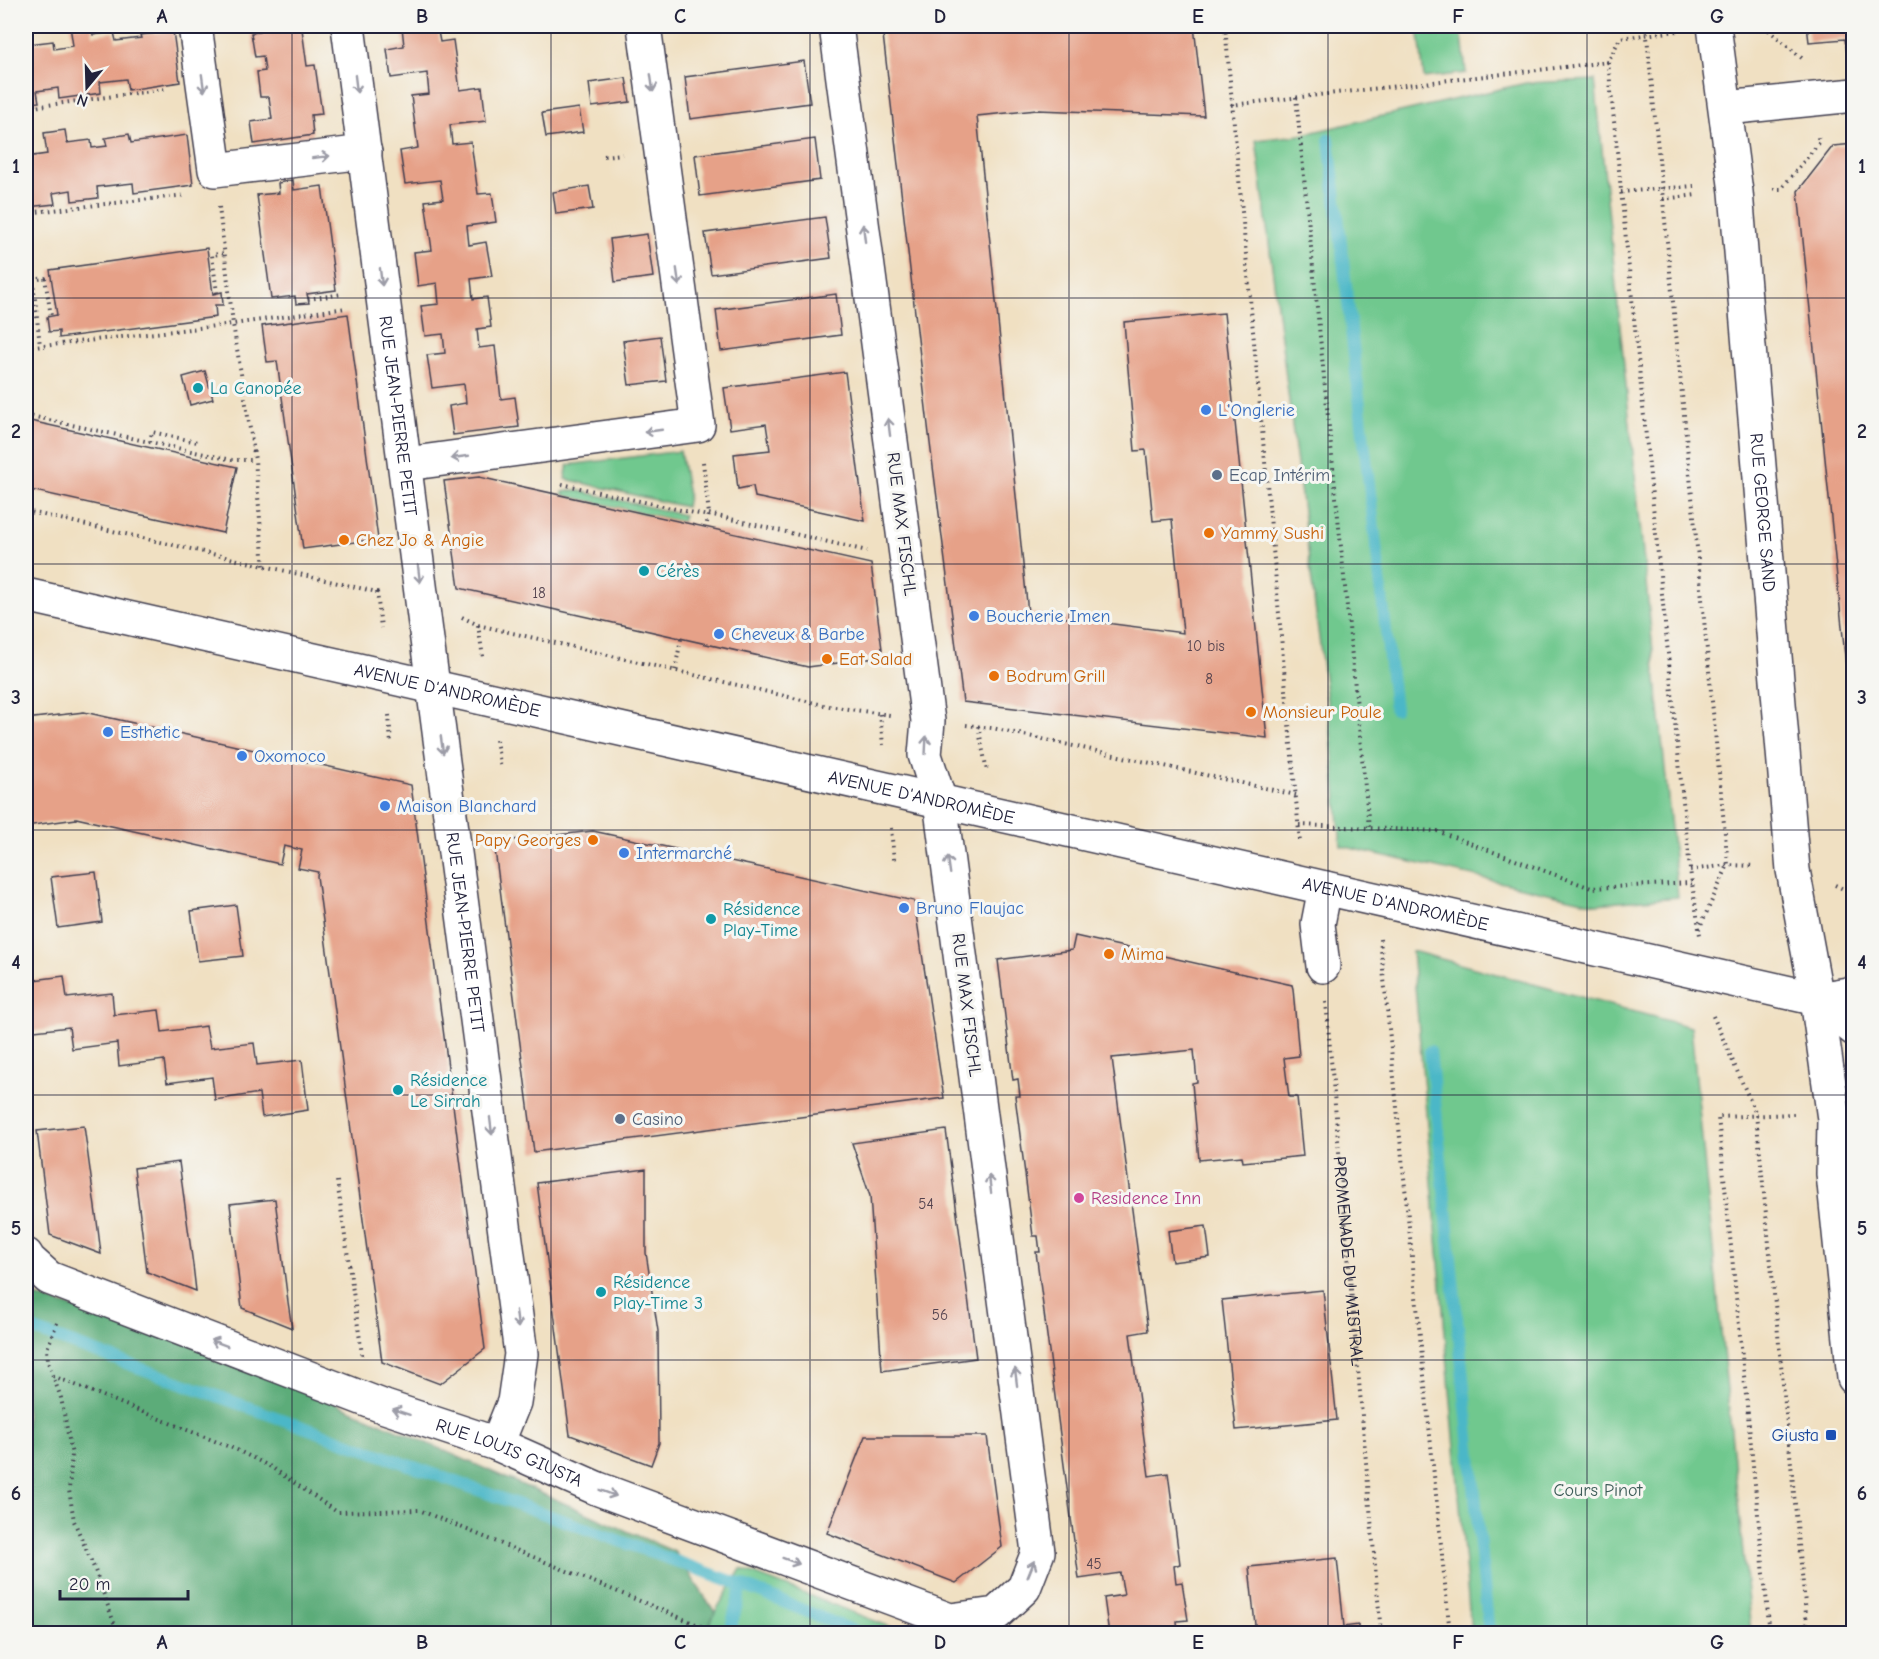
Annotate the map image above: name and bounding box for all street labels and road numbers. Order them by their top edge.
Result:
street label: RUE JEAN-PIERRE PETIT [374,314,421,518]
street label: RUE GEORGE SAND [1745,432,1780,593]
street label: RUE MAX FISCHL [882,451,921,597]
street label: AVENUE D'ANDROMÈDE [352,659,543,722]
street label: AVENUE D'ANDROMÈDE [826,766,1017,829]
street label: RUE JEAN-PIERRE PETIT [441,831,489,1035]
street label: AVENUE D'ANDROMÈDE [1300,873,1491,936]
street label: RUE MAX FISCHL [947,932,986,1078]
street label: PROMENADE DU MISTRAL [1328,1155,1368,1367]
street label: RUE LOUIS GIUSTA [433,1415,586,1492]

